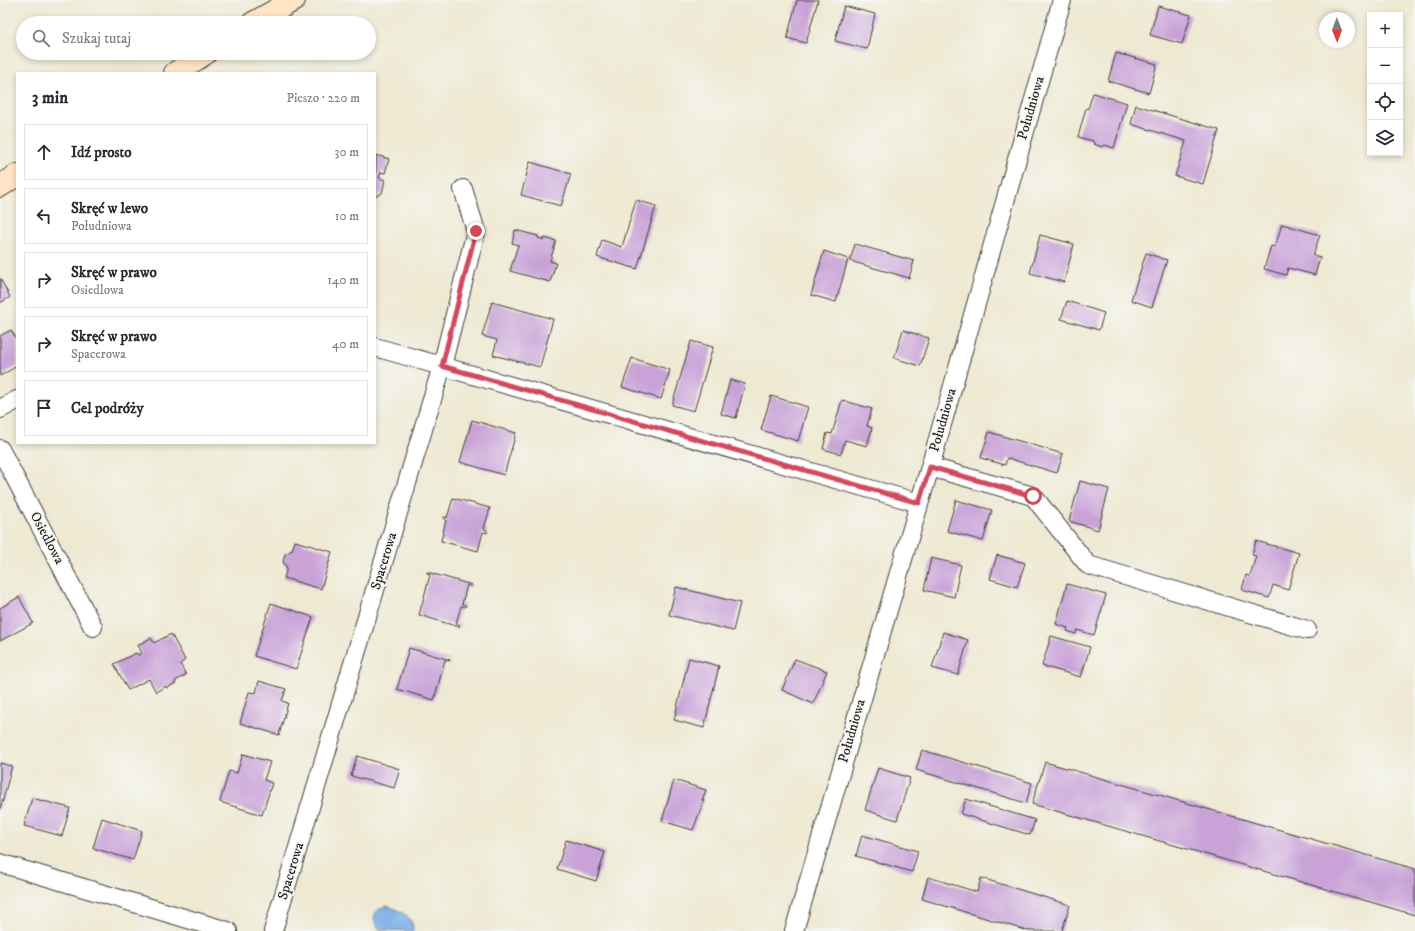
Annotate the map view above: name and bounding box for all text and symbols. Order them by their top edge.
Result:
north arrow [1319,12,1355,48]
map controls [1367,12,1403,156]
button: + [1367,12,1403,48]
search box [16,16,376,60]
icon: search [30,27,52,49]
text: Szukaj tutaj [62,29,131,48]
button: − [1367,48,1403,84]
street label: Południowa [1013,74,1049,142]
button: locate [1367,84,1403,120]
text: 3 min [32,87,68,109]
text: Pieszo · 220 m [286,90,360,106]
button: layers [1367,120,1403,156]
icon: ahead [33,141,55,163]
text: Idź prosto [71,143,132,162]
text: 30 m [335,144,359,160]
text: Skręć w lewo [71,199,148,218]
icon: left [33,205,55,227]
text: 10 m [335,208,359,224]
text: Południowa [71,218,131,234]
route end [467,222,485,240]
text: Skręć w prawo [71,263,157,282]
icon: right [33,269,55,291]
text: 140 m [327,272,359,288]
text: Osiedlowa [71,282,124,298]
text: Skręć w prawo [71,327,157,346]
icon: right [33,333,55,355]
text: 40 m [332,336,359,352]
text: Spacerowa [71,346,126,362]
street label: Południowa [925,386,961,454]
icon: arrive [33,397,55,419]
text: Cel podróży [71,399,144,418]
route start [1024,487,1042,505]
street label: Osiedlowa [26,509,68,567]
street label: Spacerowa [367,530,401,592]
street label: Południowa [834,697,870,765]
street label: Spacerowa [274,840,308,902]

